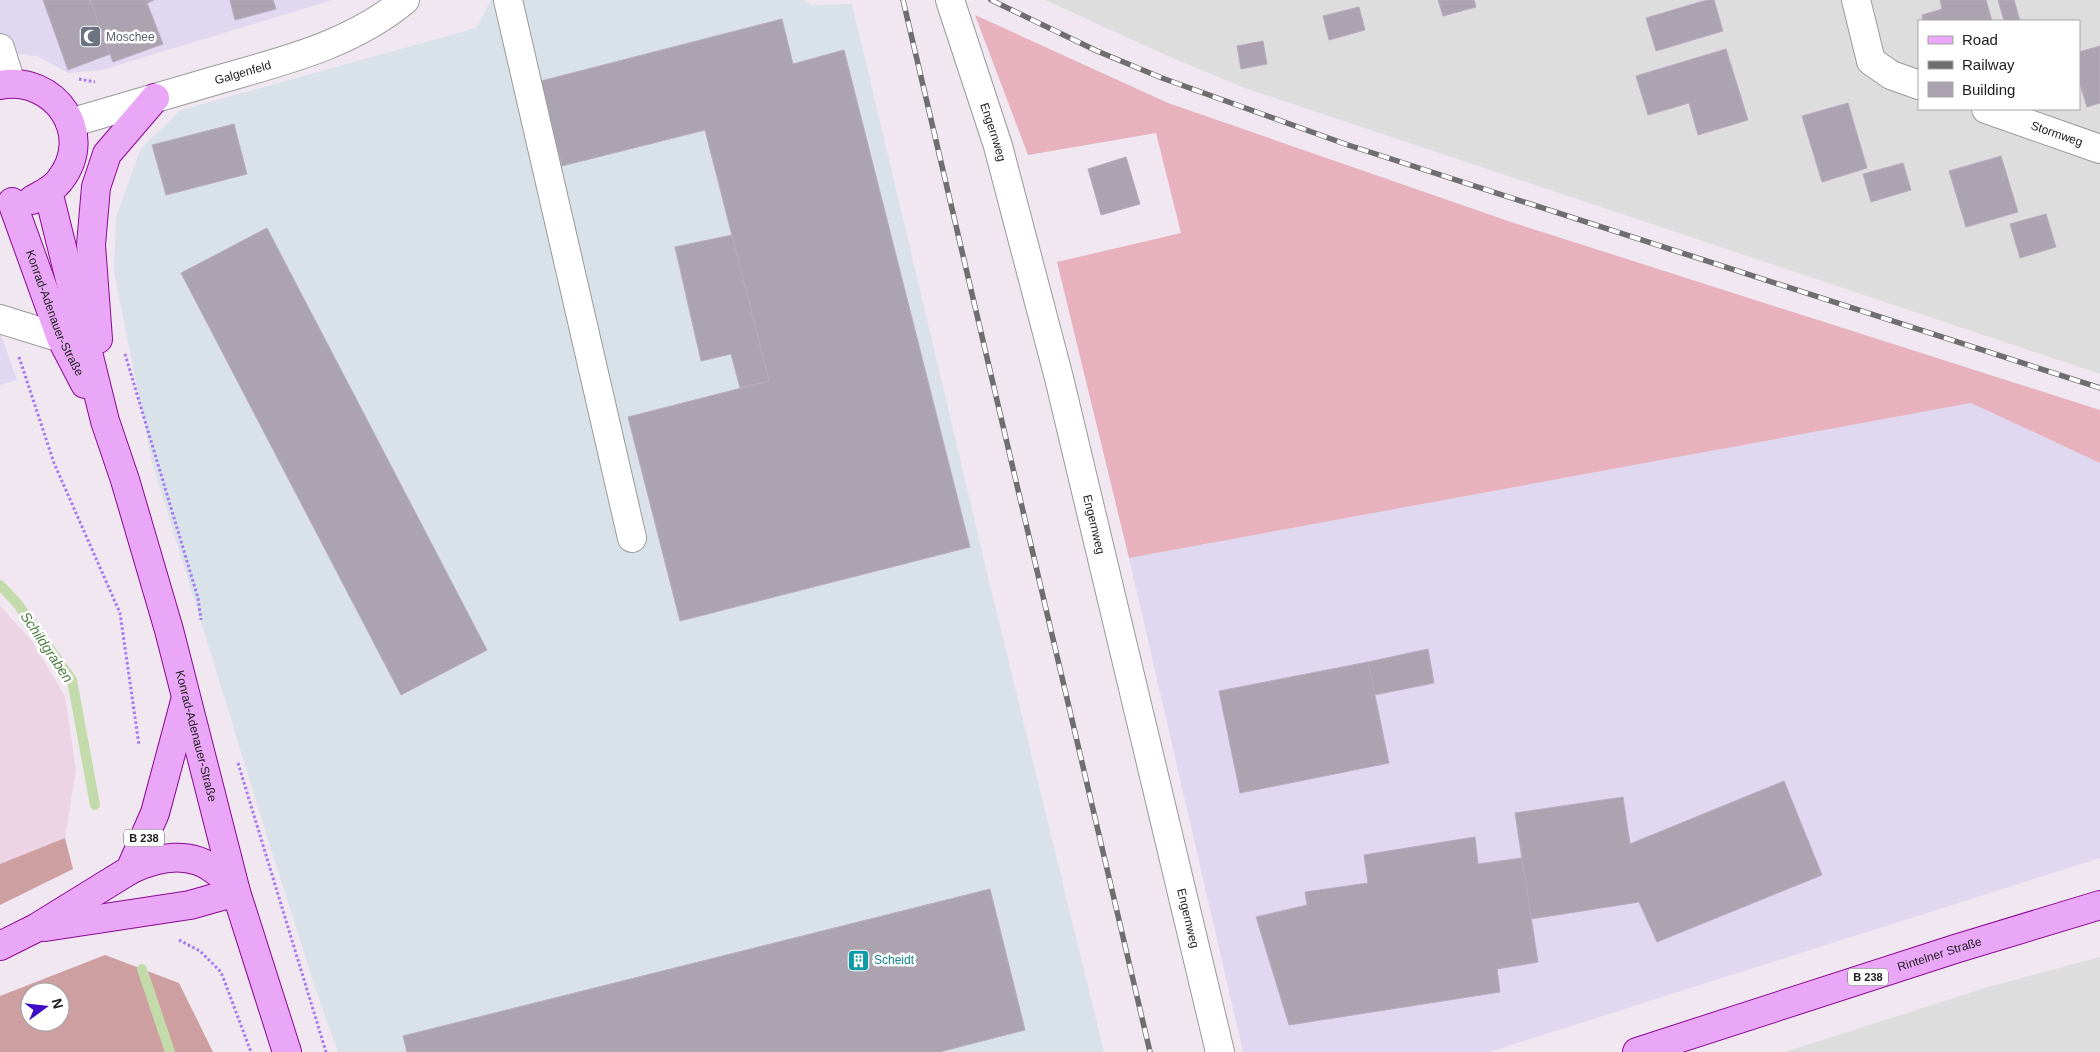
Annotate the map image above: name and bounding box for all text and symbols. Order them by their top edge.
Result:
legend [1918,20,2080,110]
mosque icon: Moschee [78,25,102,49]
place label: Moschee [106,30,155,44]
text: Road [1962,31,1998,48]
text: Railway [1962,56,2015,73]
street label: Galgenfeld [213,58,273,87]
text: Building [1962,81,2015,98]
street label: Engernweg [977,101,1009,163]
street label: Stormweg [2029,118,2085,149]
street label: Konrad-Adenauer-Straße [23,248,87,379]
street label: Engernweg [1080,493,1108,556]
water label: Schildgraben [18,609,77,686]
street label: Konrad-Adenauer-Straße [173,669,220,803]
road number: B 238 [124,830,164,846]
street label: Engernweg [1174,887,1202,949]
street label: Rintelner Straße [1896,934,1984,974]
building icon: Scheidt [846,948,870,972]
place label: Scheidt [874,953,915,967]
road number: B 238 [1848,969,1888,986]
north arrow [20,982,70,1032]
text: N [49,997,67,1011]

